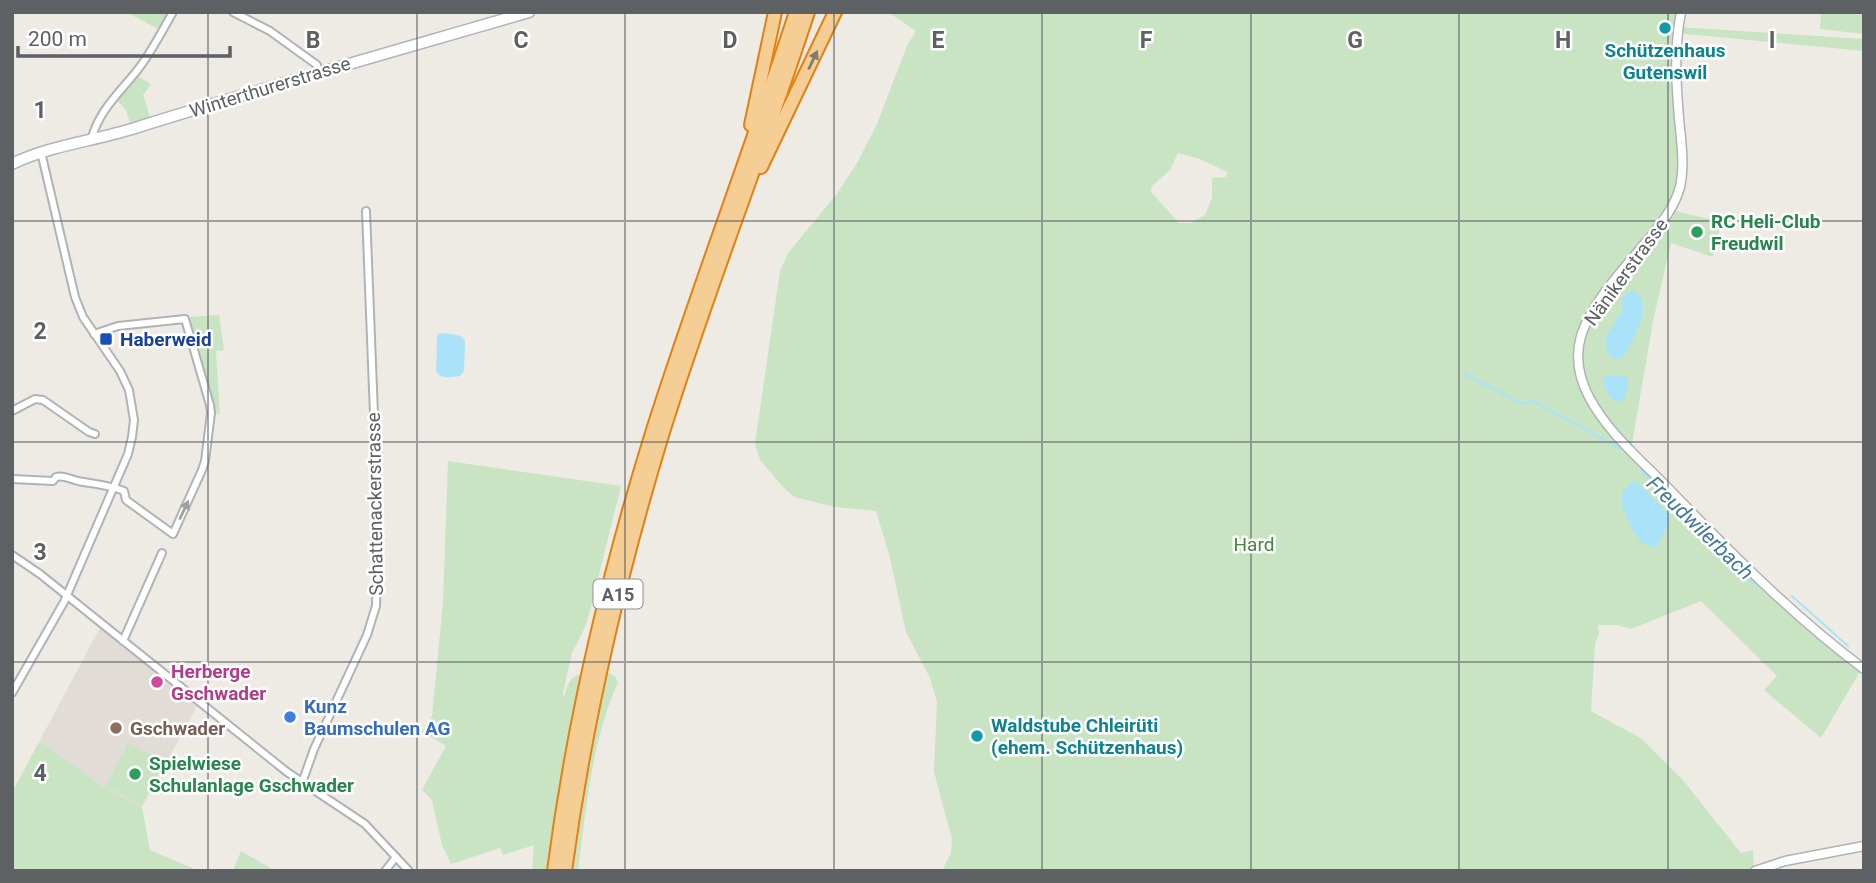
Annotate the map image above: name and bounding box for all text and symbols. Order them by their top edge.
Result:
scale bar [18,14,229,58]
marker: Schützenhaus Gutenswil [1657,20,1673,36]
text: 200 m [28,27,87,51]
text: B [306,27,320,54]
text: C [513,27,529,54]
text: D [723,27,737,54]
text: E [932,27,945,54]
text: F [1140,27,1153,54]
text: G [1347,27,1363,54]
text: H [1555,27,1571,54]
text: I [1769,27,1775,54]
place label: Schützenhaus Gutenswil [1605,39,1726,84]
one-way arrow [807,50,818,70]
street label: Winterthurerstrasse [187,52,353,122]
text: 1 [33,97,47,124]
place label: RC Heli-Club Freudwil [1711,210,1821,255]
street label: Nänikerstrasse [1579,214,1673,330]
marker: RC Heli-Club Freudwil [1689,224,1705,240]
text: 2 [33,318,47,345]
place label: Haberweid [120,328,212,351]
marker: Haberweid [98,331,114,347]
street label: Schattenackerstrasse [362,412,388,596]
water label: Freudwilerbach [1642,471,1758,585]
one-way arrow [178,500,189,520]
park label: Hard [1234,533,1274,556]
text: 3 [33,539,47,566]
road number: A15 [594,580,642,608]
place label: Herberge Gschwader [171,660,266,705]
marker: Herberge Gschwader [149,674,165,690]
place label: Kunz Baumschulen AG [304,695,451,740]
marker: Kunz Baumschulen AG [282,709,298,725]
place label: Waldstube Chleirüti (ehem. Schützenhaus) [991,714,1183,759]
place label: Gschwader [130,717,225,740]
marker: Gschwader [108,720,124,736]
marker: Waldstube Chleirüti (ehem. Schützenhaus) [969,728,985,744]
place label: Spielwiese Schulanlage Gschwader [149,752,354,797]
text: 4 [33,760,47,787]
marker: Spielwiese Schulanlage Gschwader [127,766,143,782]

